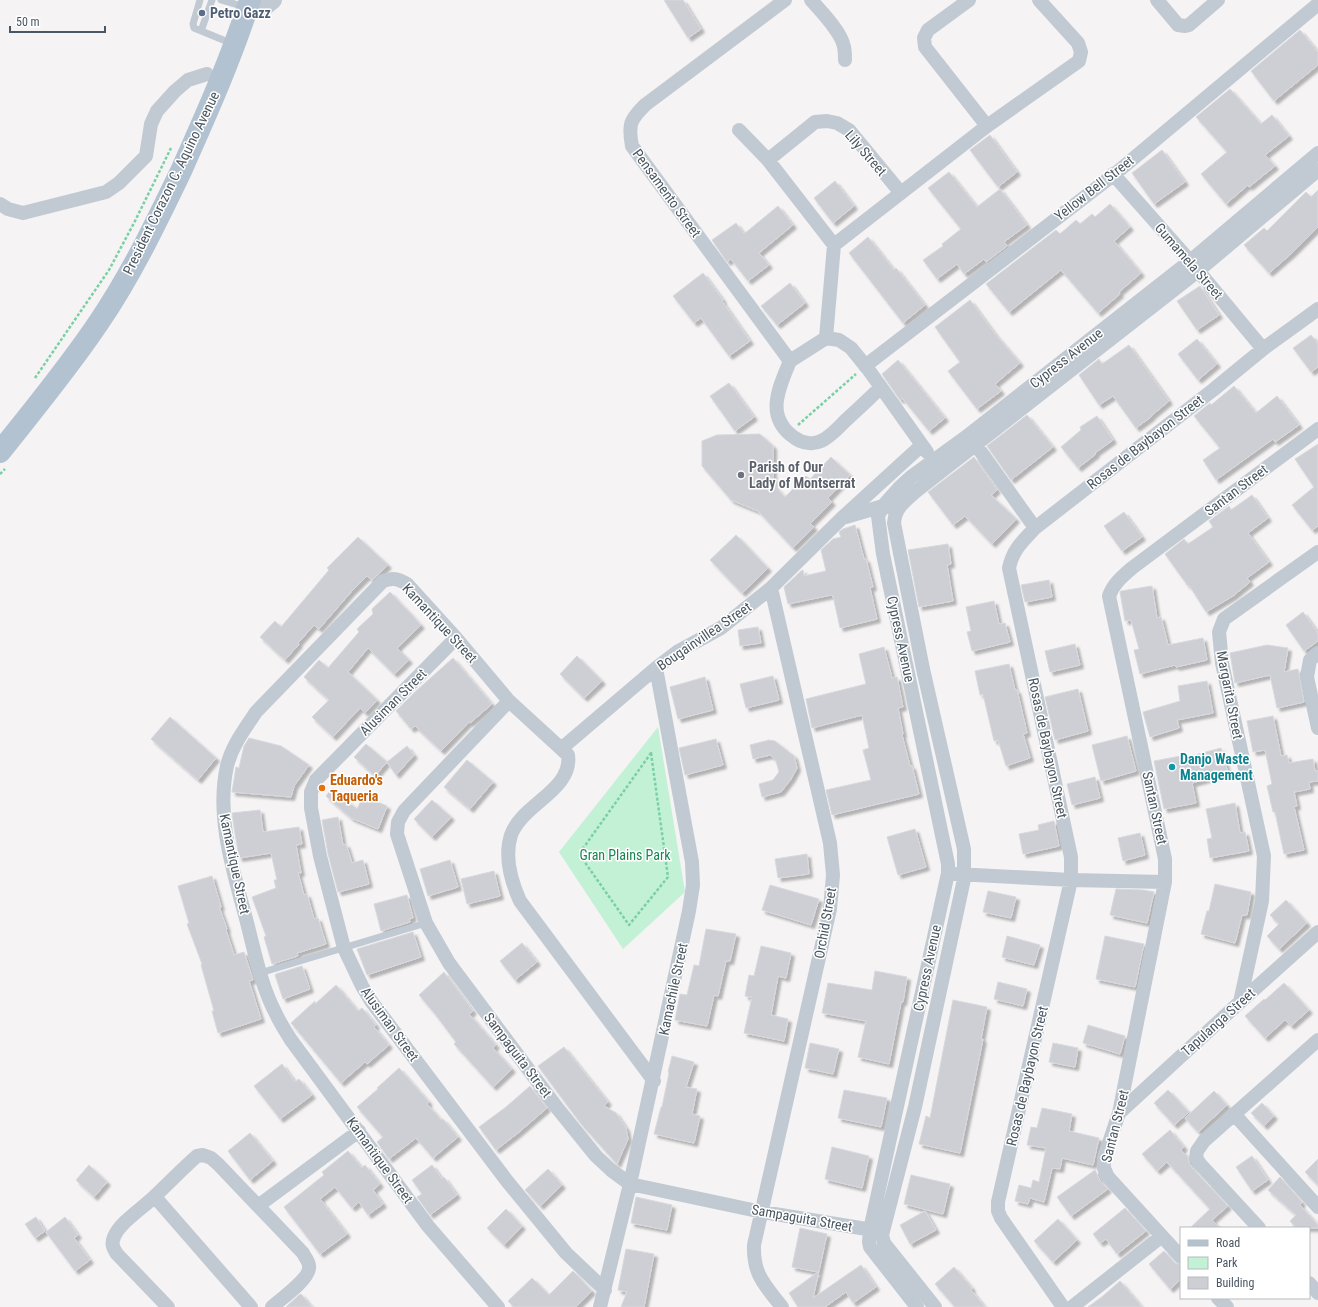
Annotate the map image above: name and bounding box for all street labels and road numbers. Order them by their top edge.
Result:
street label: President Corazon C. Aquino Avenue [120,88,223,277]
street label: Lily Street [842,127,890,179]
street label: Pensamento Street [630,146,704,240]
street label: Yellow Bell Street [1051,152,1137,224]
street label: Gumamela Street [1152,220,1226,302]
street label: Cypress Avenue [1027,324,1106,391]
street label: Rosas de Baybayon Street [1084,392,1206,492]
street label: Santan Street [1201,461,1271,519]
street label: Kamantique Street [399,580,481,666]
street label: Cypress Avenue [884,594,918,684]
street label: Bougainvillea Street [654,599,754,673]
street label: Margarita Street [1214,650,1246,740]
street label: Alusiman Street [356,665,430,739]
street label: Rosas de Baybayon Street [1025,676,1071,820]
street label: Santan Street [1139,770,1171,846]
street label: Kamantique Street [217,812,253,916]
street label: Orchid Street [811,886,839,960]
street label: Cypress Avenue [910,923,944,1013]
street label: Kamachile Street [655,941,691,1037]
street label: Alusiman Street [358,984,422,1064]
street label: Tapulanga Street [1178,985,1258,1059]
street label: Rosas de Baybayon Street [1003,1005,1051,1147]
street label: Sampaguita Street [481,1010,555,1100]
street label: Santan Street [1098,1088,1132,1164]
street label: Kamantique Street [344,1114,416,1206]
street label: Sampaguita Street [750,1201,854,1235]

